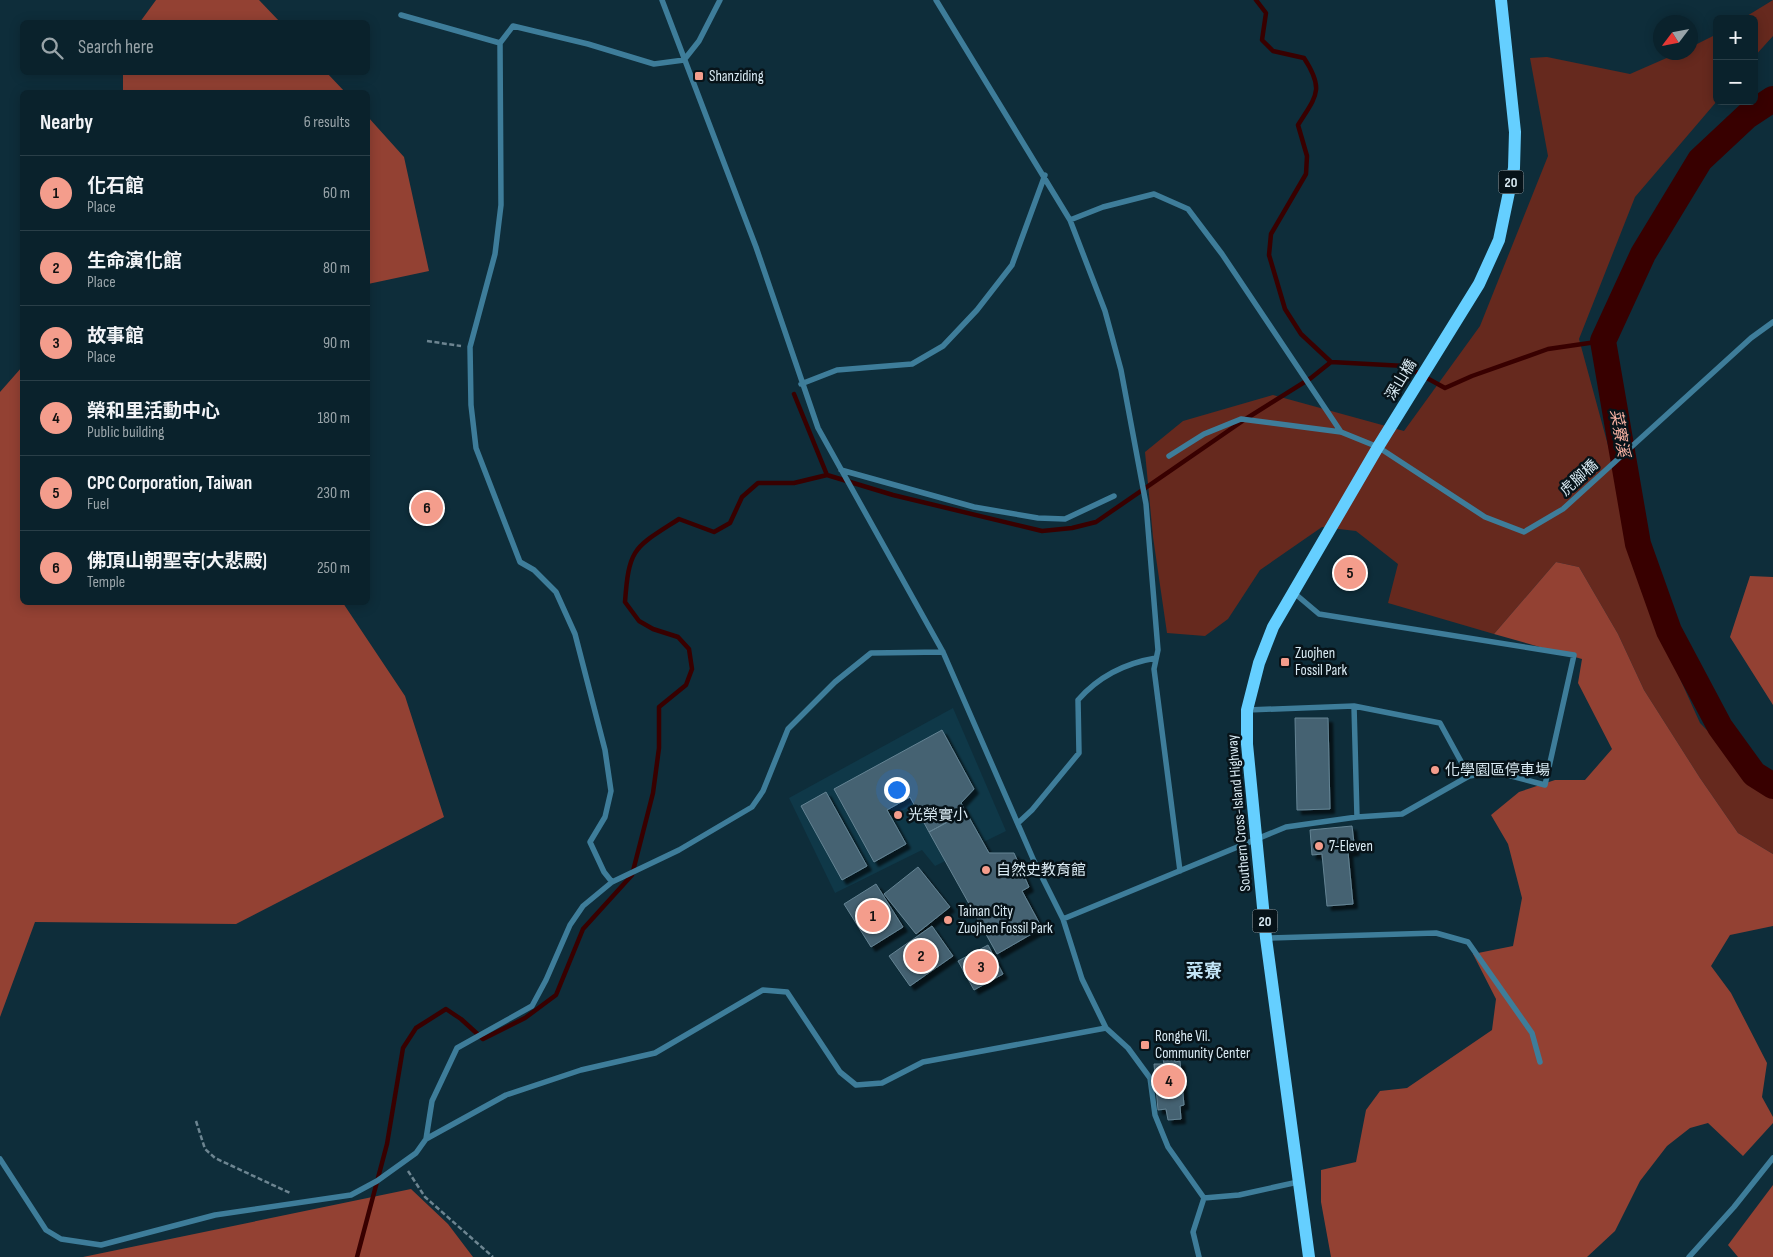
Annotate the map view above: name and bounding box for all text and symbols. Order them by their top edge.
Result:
north arrow [1653,15,1698,60]
map controls [1713,15,1758,105]
button: + [1713,15,1758,60]
search box [20,20,370,75]
icon: search [38,34,66,62]
text: Search here [78,36,154,59]
button: − [1713,60,1758,105]
place label: Shanziding [709,67,764,86]
marker: Shanziding [693,70,705,82]
text: Nearby [40,110,93,135]
text: 6 results [304,113,350,132]
road number: 20 [1498,170,1524,193]
text: 化石館 [87,175,144,198]
text: 1 [53,184,59,203]
text: 60 m [323,184,350,203]
text: Place [87,198,116,217]
text: 生命演化館 [87,250,182,273]
text: 2 [52,259,60,278]
text: 80 m [323,259,350,278]
text: Place [87,273,116,292]
text: 故事館 [87,325,144,348]
text: 3 [52,334,60,353]
text: 90 m [323,334,350,353]
text: Place [87,348,116,367]
street label: 深山橋 [1381,356,1421,404]
text: 榮和里活動中心 [87,400,220,423]
water label: 菜竂溪 [1605,408,1633,460]
text: 4 [52,409,60,428]
text: 180 m [317,409,350,428]
text: Public building [87,423,164,442]
street label: 虎腳橋 [1556,456,1602,500]
text: CPC Corporation, Taiwan [87,472,252,495]
text: 5 [52,484,60,503]
text: 230 m [317,484,350,503]
pin: 6 [411,489,443,527]
text: Fuel [87,495,109,514]
text: 佛頂山朝聖寺(大悲殿) [87,550,267,573]
pin: 5 [1334,554,1366,592]
text: 6 [52,559,60,578]
text: 250 m [317,559,350,578]
text: Temple [87,573,125,592]
place label: Zuojhen Fossil Park [1295,644,1347,680]
marker: Zuojhen Fossil Park [1279,656,1291,668]
street label: Southern Cross-Island Highway [1223,734,1255,892]
place label: 化學園區停車場 [1445,761,1550,780]
marker: 化學園區停車場 [1429,764,1441,776]
your location [884,777,910,803]
place label: 光榮實小 [908,806,968,825]
marker: 光榮實小 [892,809,904,821]
place label: 7-Eleven [1329,837,1373,856]
marker: 7-Eleven [1313,840,1325,852]
place label: 自然史教育館 [996,861,1086,880]
marker: 自然史教育館 [980,864,992,876]
pin: 1 [857,897,889,935]
place label: Tainan City Zuojhen Fossil Park [958,902,1053,938]
road number: 20 [1252,909,1278,932]
marker: Tainan City Zuojhen Fossil Park [942,914,954,926]
pin: 2 [905,937,937,975]
pin: 3 [965,948,997,986]
district label: 菜寮 [1186,961,1222,982]
place label: Ronghe Vil. Community Center [1155,1027,1251,1063]
marker: Ronghe Vil. Community Center [1139,1039,1151,1051]
pin: 4 [1153,1062,1185,1100]

